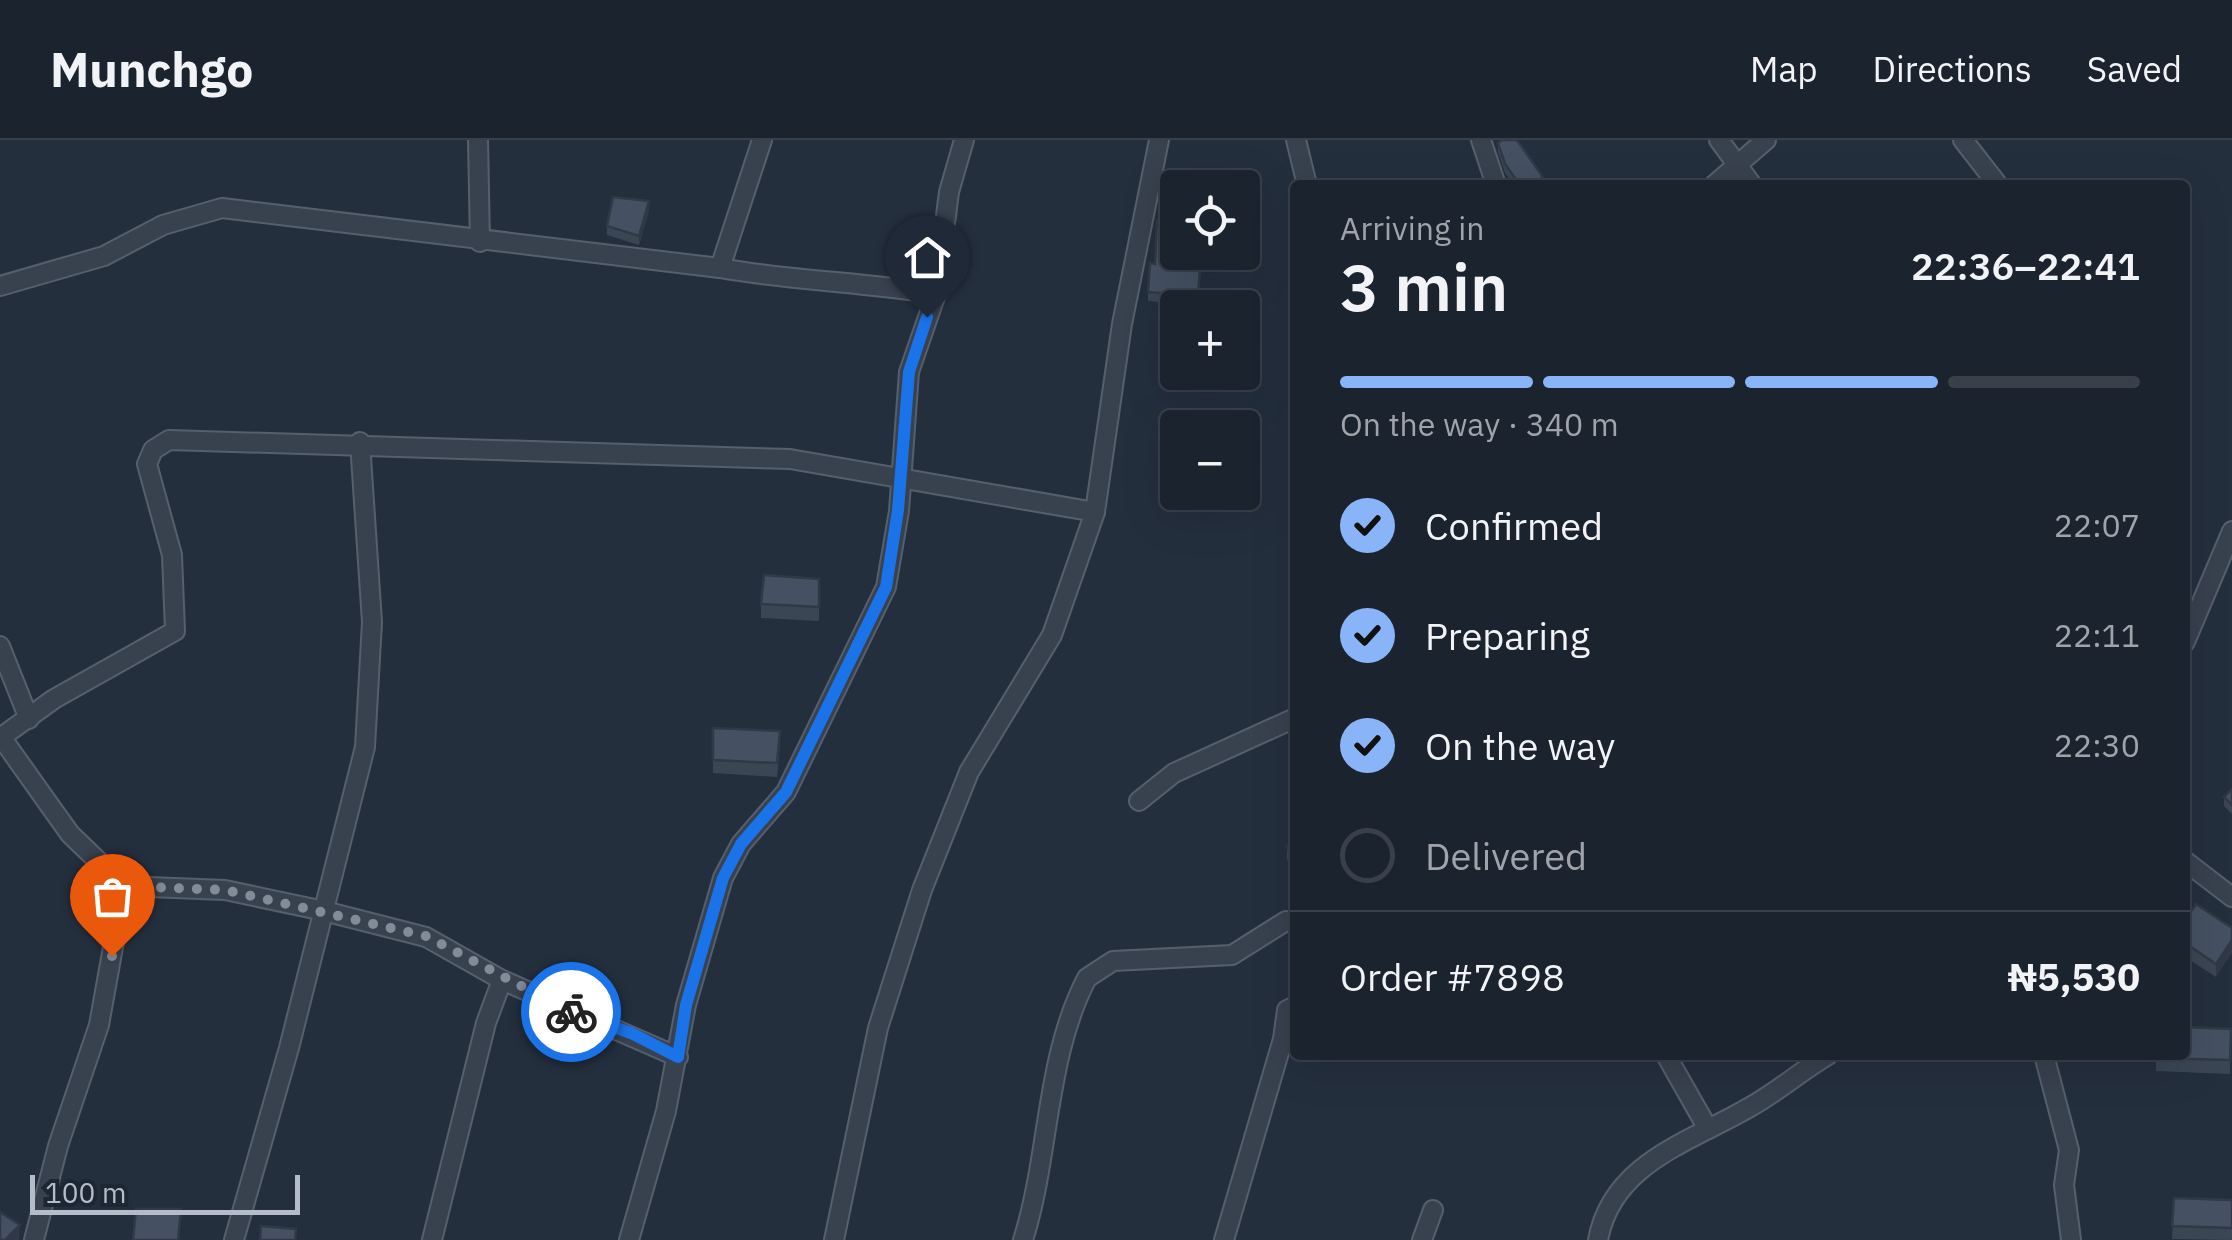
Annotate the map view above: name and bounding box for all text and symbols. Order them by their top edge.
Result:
text: Munchgo [50,38,253,100]
text: Map [1750,46,1818,92]
text: Directions [1873,46,2032,92]
text: Saved [2087,46,2182,92]
map controls [1160,170,1260,510]
button: locate [1160,170,1260,270]
text: Arriving in [1340,207,1485,249]
pin [885,215,970,318]
icon: home [900,230,955,285]
text: 22:36–22:41 [1911,241,2140,290]
text: 3 min [1340,244,1508,329]
button: + [1160,290,1260,390]
text: On the way · 340 m [1340,403,1619,445]
button: − [1160,410,1260,510]
icon: check [1340,498,1395,553]
text: Confirmed [1425,501,1603,550]
text: 22:07 [2054,504,2140,546]
icon: check [1340,608,1395,663]
text: Preparing [1425,611,1590,660]
text: 22:11 [2054,614,2140,656]
icon: check [1340,718,1395,773]
text: On the way [1425,721,1615,770]
text: 22:30 [2054,724,2140,766]
text: Delivered [1425,831,1587,880]
pin [70,854,155,957]
icon: bag [85,869,140,924]
text: Order #7898 [1340,952,1565,1001]
text: ₦5,530 [2008,952,2140,1001]
courier [521,962,621,1062]
icon: bike [544,985,599,1040]
scale bar [30,1170,300,1214]
text: 100 m [45,1174,126,1211]

